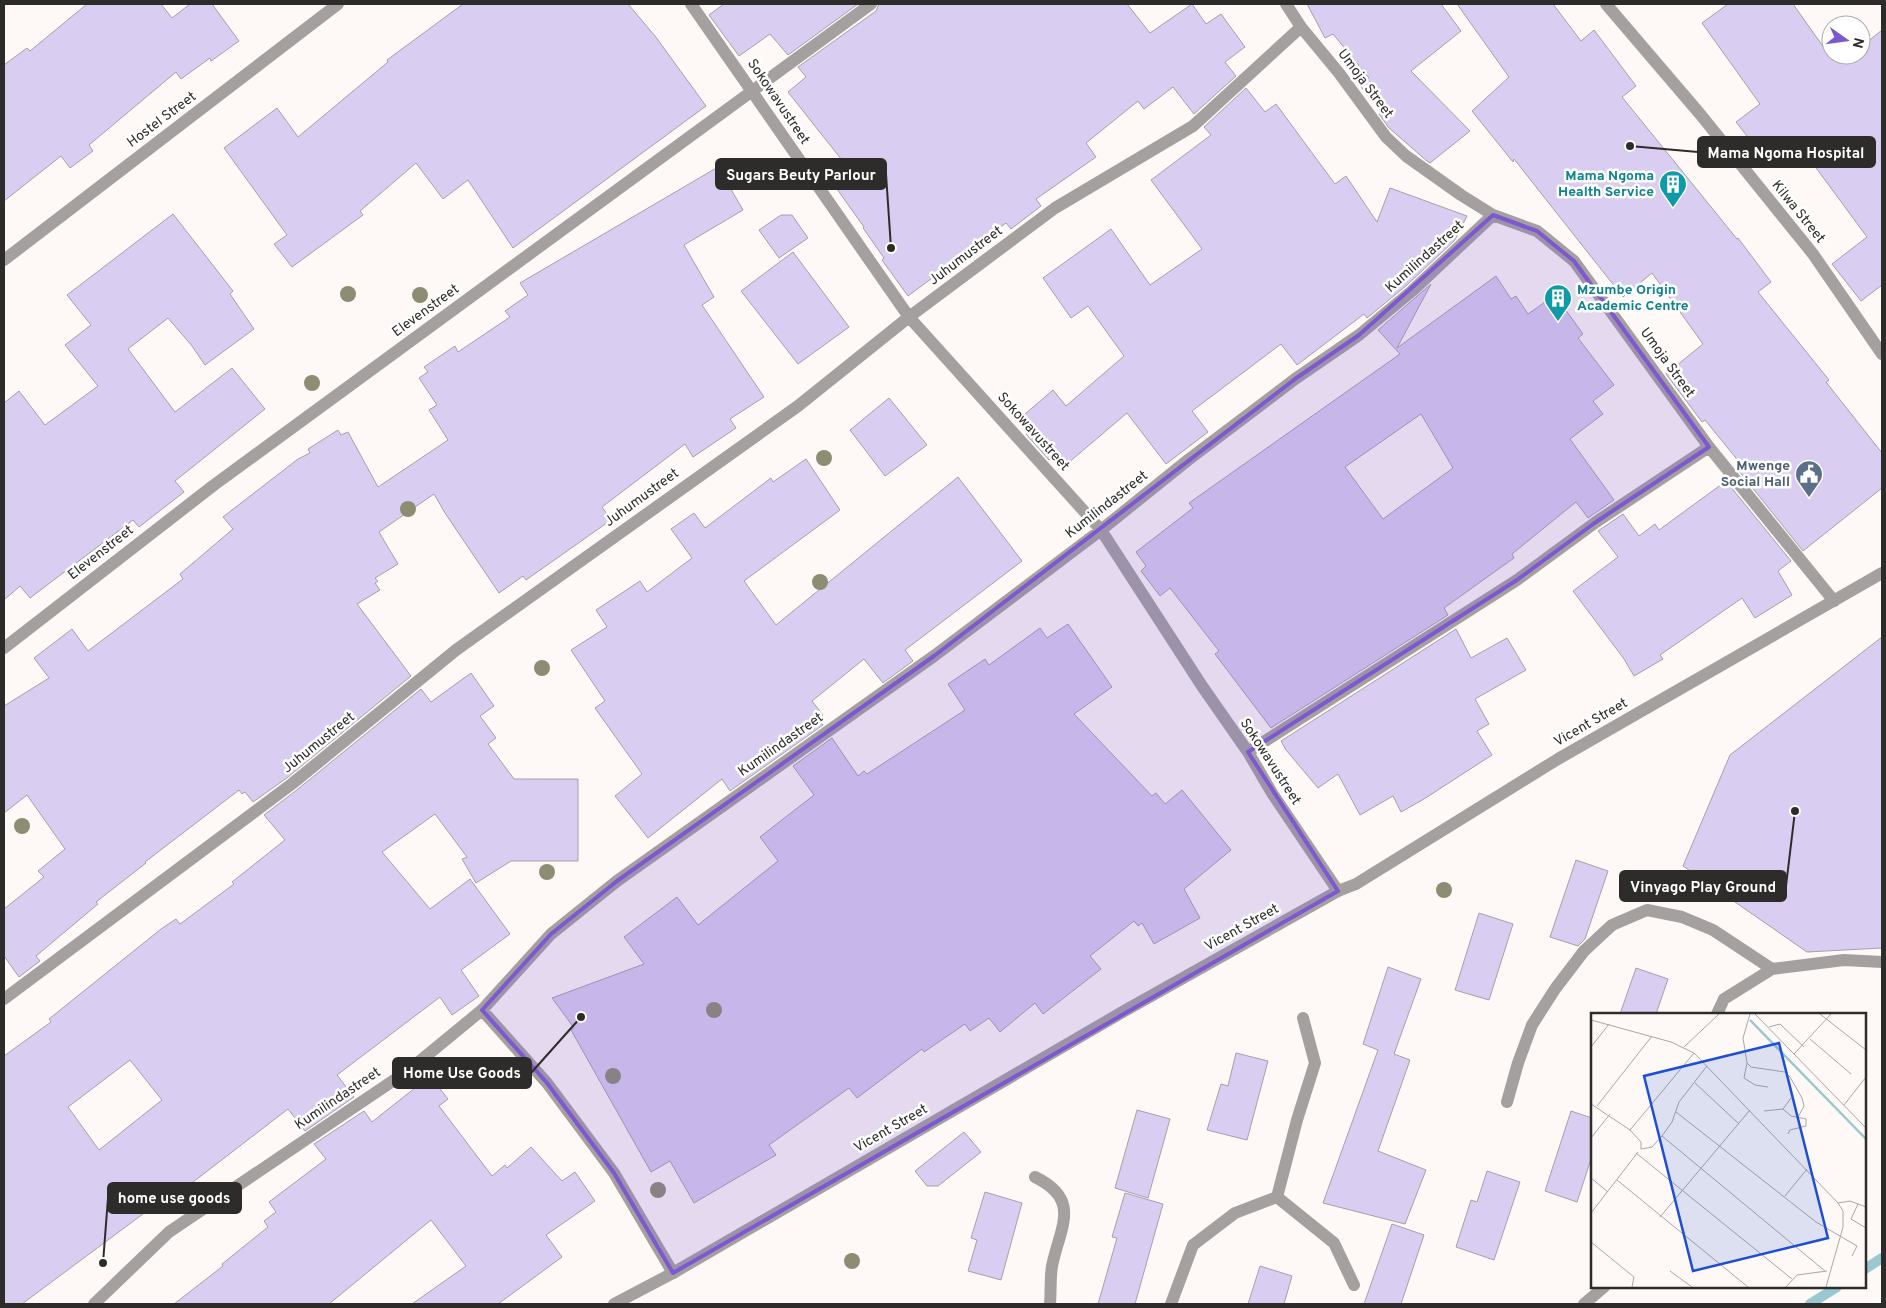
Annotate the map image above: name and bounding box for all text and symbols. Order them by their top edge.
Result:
north arrow [1821,15,1871,65]
text: N [1848,36,1867,50]
street label: Umoja Street [1333,46,1397,122]
street label: Sokowavustreet [743,56,813,148]
street label: Hostel Street [124,88,200,152]
callout: Mama Ngoma Hospital [1698,137,1875,167]
text: Mama Ngoma Hospital [1708,145,1864,164]
callout: Sugars Beuty Parlour [716,159,886,189]
text: Sugars Beuty Parlour [726,167,877,186]
place label: Mama Ngoma Health Service [1558,168,1654,201]
building icon: Mama Ngoma Health Service [1658,169,1688,208]
street label: Kilwa Street [1768,177,1828,247]
street label: Kumilindastreet [1382,217,1468,297]
street label: Juhumustreet [926,223,1006,289]
street label: Elevenstreet [389,281,463,341]
place label: Mzumbe Origin Academic Centre [1577,282,1689,315]
building icon: Mzumbe Origin Academic Centre [1543,283,1573,322]
street label: Umoja Street [1636,325,1698,401]
street label: Sokowavustreet [993,389,1073,475]
place label: Mwenge Social Hall [1721,458,1790,491]
public building icon: Mwenge Social Hall [1794,459,1824,498]
street label: Juhumustreet [601,465,683,531]
street label: Kumilindastreet [1062,468,1152,542]
street label: Elevenstreet [65,522,137,584]
street label: Vicent Street [1551,695,1631,751]
street label: Juhumustreet [280,709,358,777]
street label: Kumilindastreet [735,709,827,781]
street label: Sokowavustreet [1236,716,1304,808]
callout: Vinyago Play Ground [1620,871,1786,901]
text: Vinyago Play Ground [1630,879,1776,898]
street label: Vicent Street [1202,901,1282,955]
inset map [1591,1013,1866,1288]
callout: Home Use Goods [393,1058,531,1088]
street label: Kumilindastreet [292,1064,384,1134]
text: Home Use Goods [403,1065,521,1084]
street label: Vicent Street [851,1101,931,1157]
callout: home use goods [108,1183,241,1213]
text: home use goods [118,1190,230,1209]

